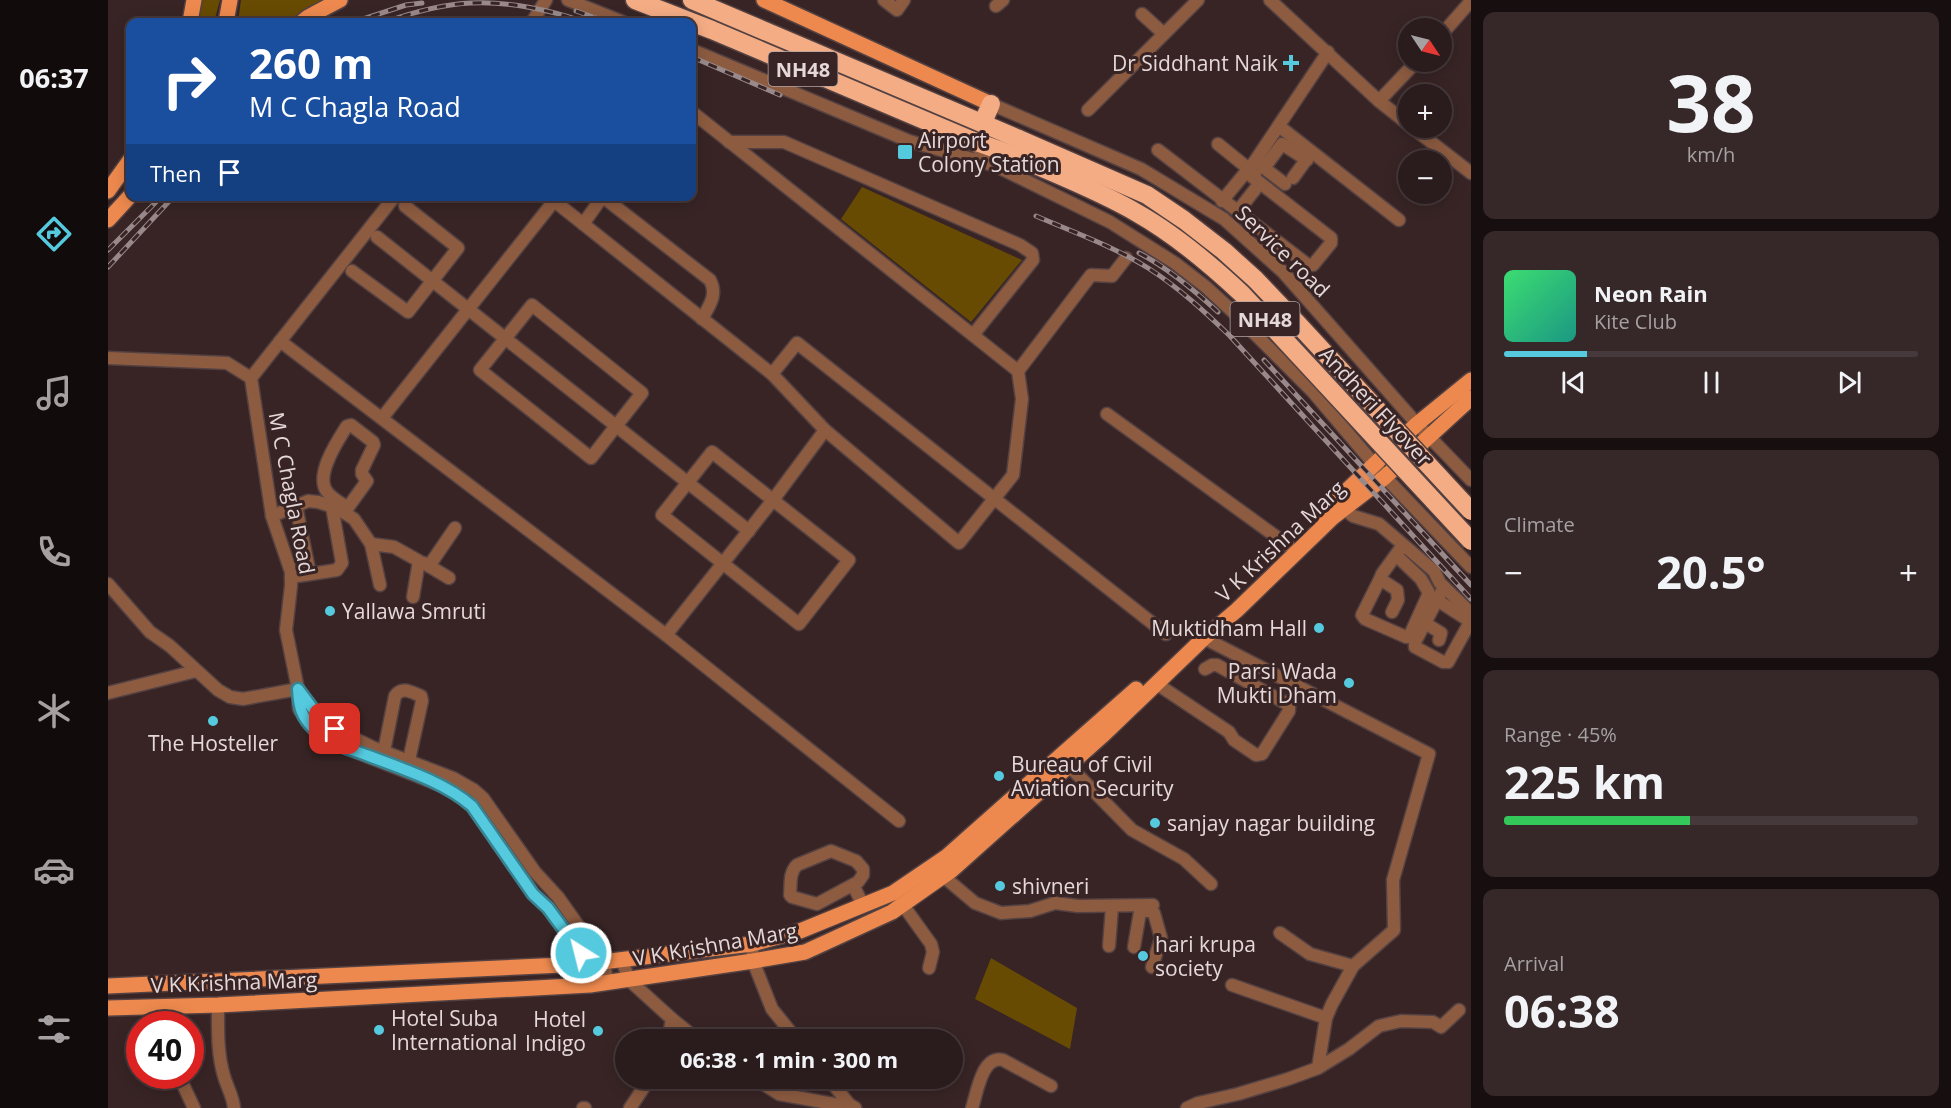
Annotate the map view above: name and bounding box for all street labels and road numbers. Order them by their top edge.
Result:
road number: NH48 [768,52,838,86]
street label: Service road [1230,199,1336,303]
road number: NH48 [1230,302,1300,336]
street label: Andheri Flyover [1314,340,1439,472]
street label: M C Chagla Road [263,409,321,577]
street label: V K Krishna Marg [1210,474,1350,608]
street label: V K Krishna Marg [631,916,799,972]
street label: V K Krishna Marg [150,965,318,999]

